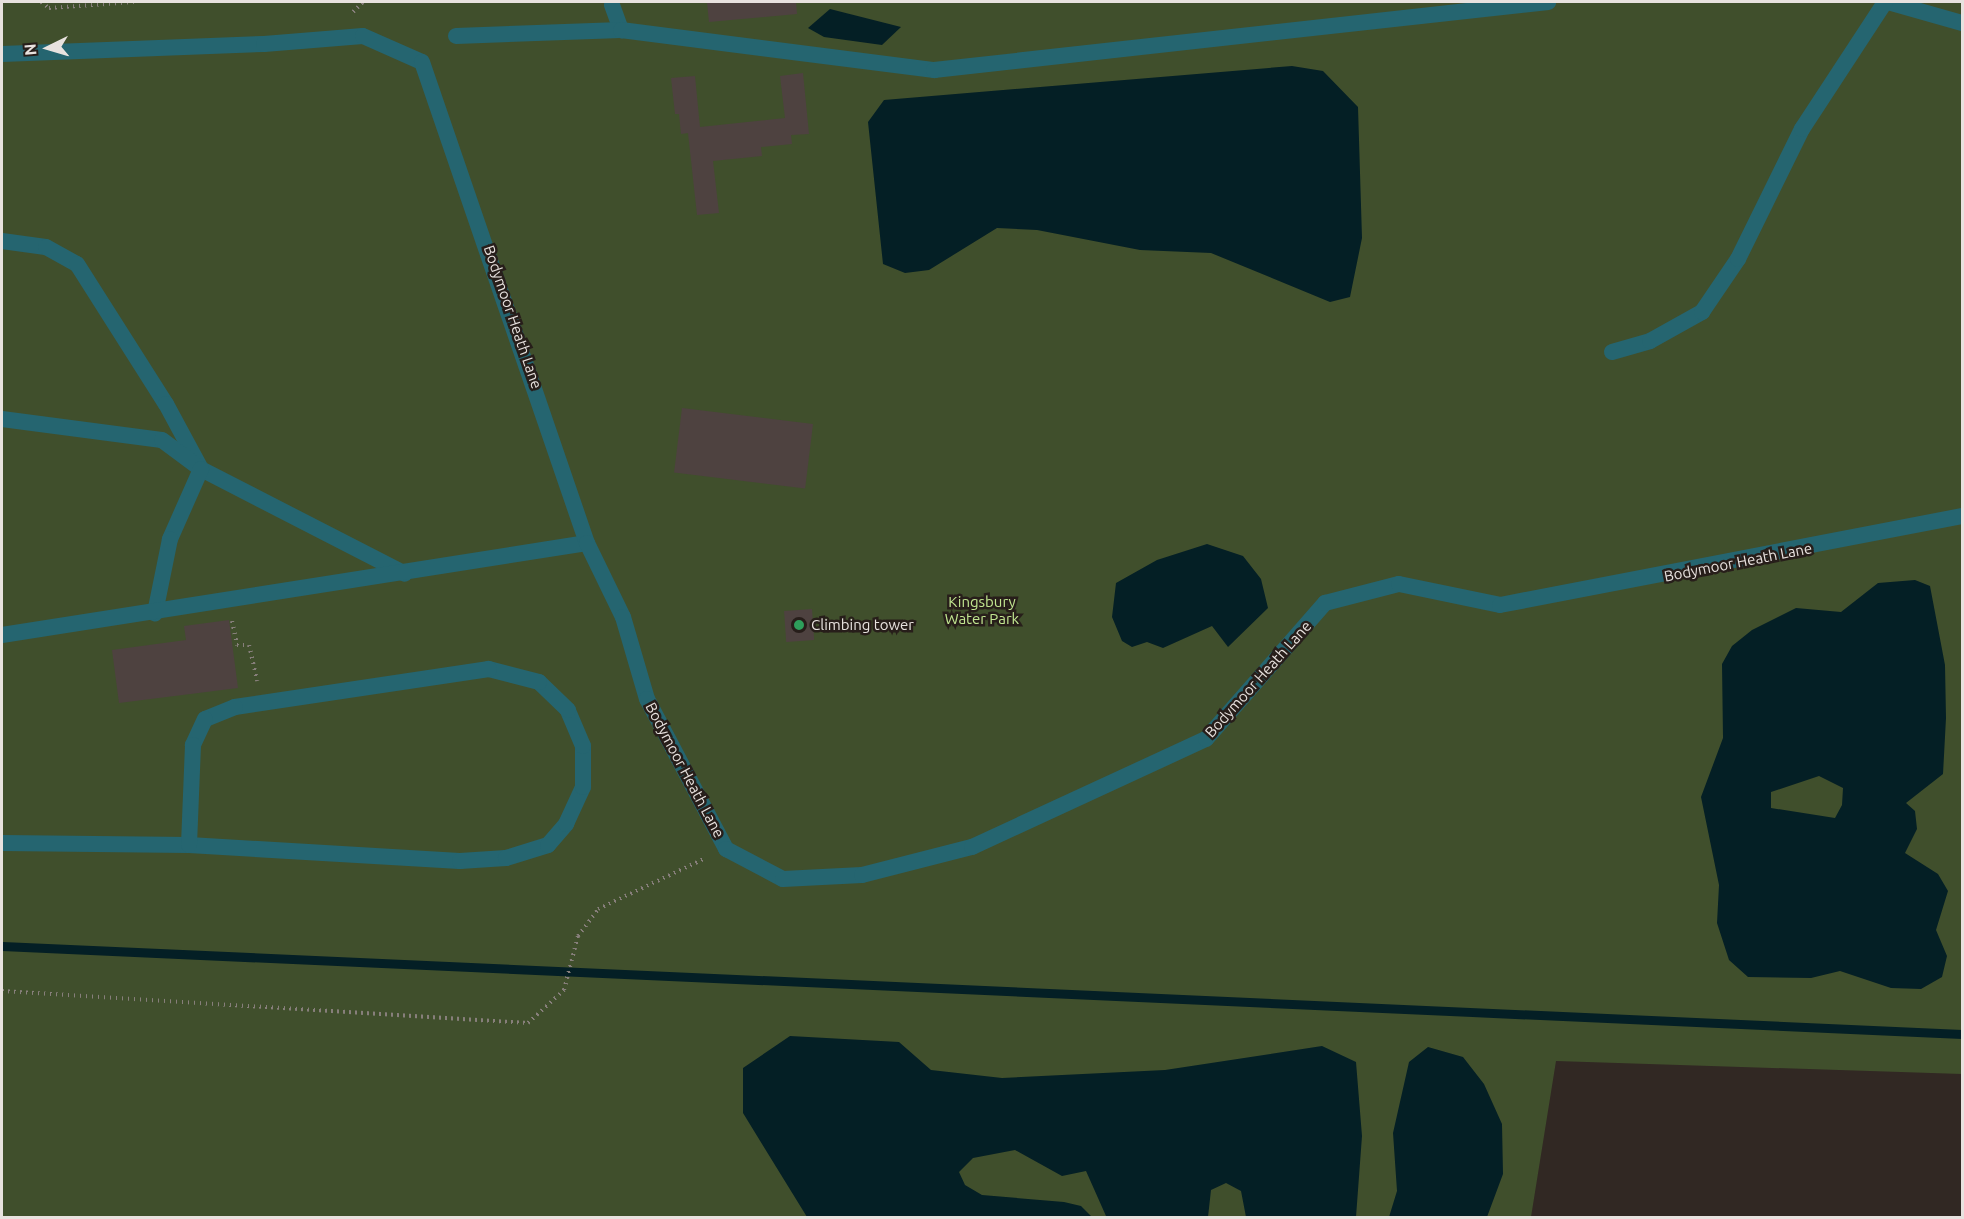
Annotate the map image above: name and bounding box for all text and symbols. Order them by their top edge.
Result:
north arrow [18,18,78,78]
text: N [21,43,40,56]
street label: Bodymoor Heath Lane [480,243,546,391]
street label: Bodymoor Heath Lane [1662,539,1814,585]
park label: Kingsbury Water Park [945,592,1019,627]
place label: Climbing tower [811,616,914,634]
street label: Bodymoor Heath Lane [1201,617,1315,741]
marker: Climbing tower [792,618,806,632]
street label: Bodymoor Heath Lane [642,699,728,841]

